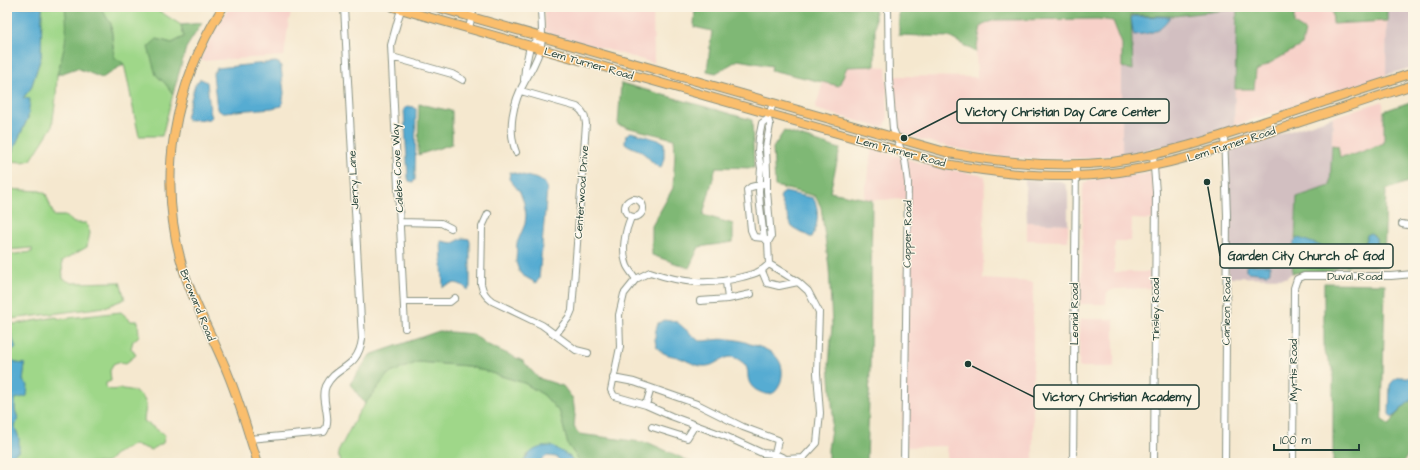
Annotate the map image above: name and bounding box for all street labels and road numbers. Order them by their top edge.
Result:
street label: Lem Turner Road [542,44,636,84]
street label: Calebs Cove Way [388,123,408,213]
street label: Lem Turner Road [1185,123,1278,166]
street label: Lem Turner Road [854,132,948,171]
street label: Centerwood Drive [571,145,592,239]
street label: Jerry Lane [344,150,364,210]
street label: Capper Road [899,200,916,268]
street label: Broward Road [176,267,219,344]
street label: Duval Road [1327,269,1383,284]
street label: Carleon Road [1218,276,1235,345]
street label: Tinsley Road [1148,277,1164,340]
street label: Leonid Road [1067,283,1082,345]
street label: Myrtis Road [1286,338,1302,401]

